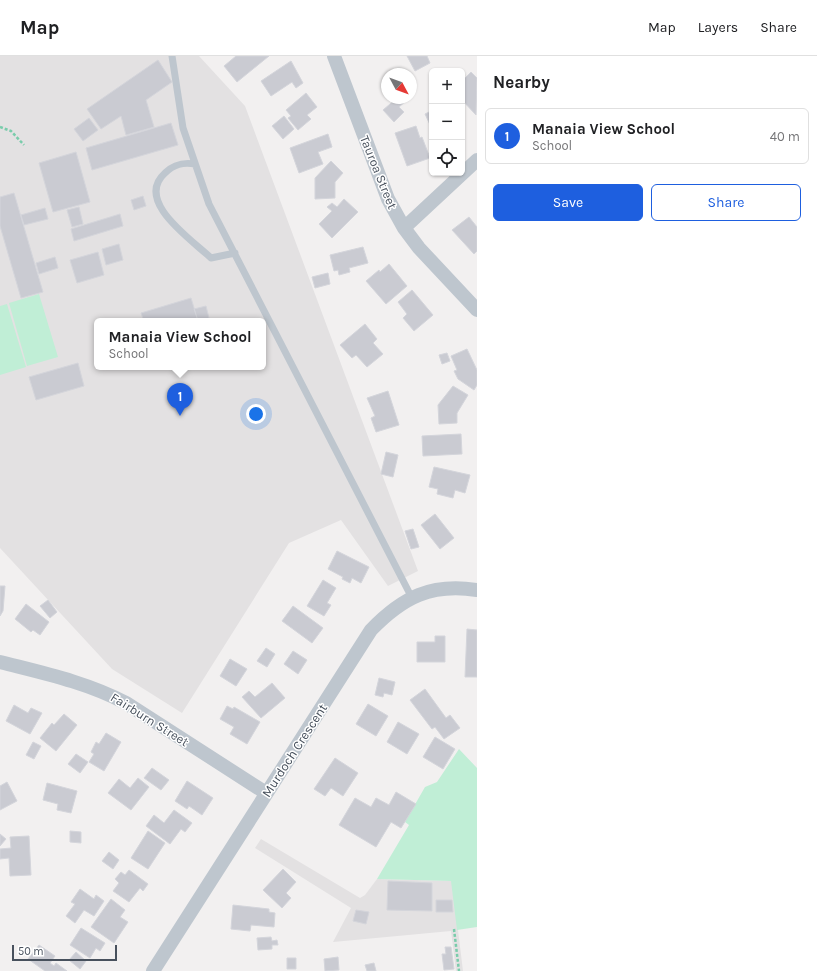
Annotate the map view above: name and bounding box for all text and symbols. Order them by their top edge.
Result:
text: Map [20,17,59,39]
text: Map [648,19,676,36]
text: Layers [698,19,738,36]
text: Share [760,19,797,36]
north arrow [381,68,417,104]
map controls [429,68,465,176]
button: + [429,68,465,104]
text: Nearby [493,72,550,92]
button: − [429,104,465,140]
text: Manaia View School [532,120,675,138]
text: 1 [505,129,509,144]
text: 40 m [770,129,800,144]
street label: Tauroa Street [357,133,400,211]
text: School [532,138,572,153]
button: locate [429,140,465,176]
button: Save [493,184,643,221]
button: Share [651,184,801,221]
popup [94,318,266,370]
text: Manaia View School [109,328,251,346]
text: School [109,346,149,361]
pin: 1 [167,383,193,416]
your location [246,404,266,424]
street label: Fairburn Street [108,689,192,749]
street label: Murdoch Crescent [259,701,330,800]
scale bar [12,943,117,962]
text: 50 m [18,945,44,958]

